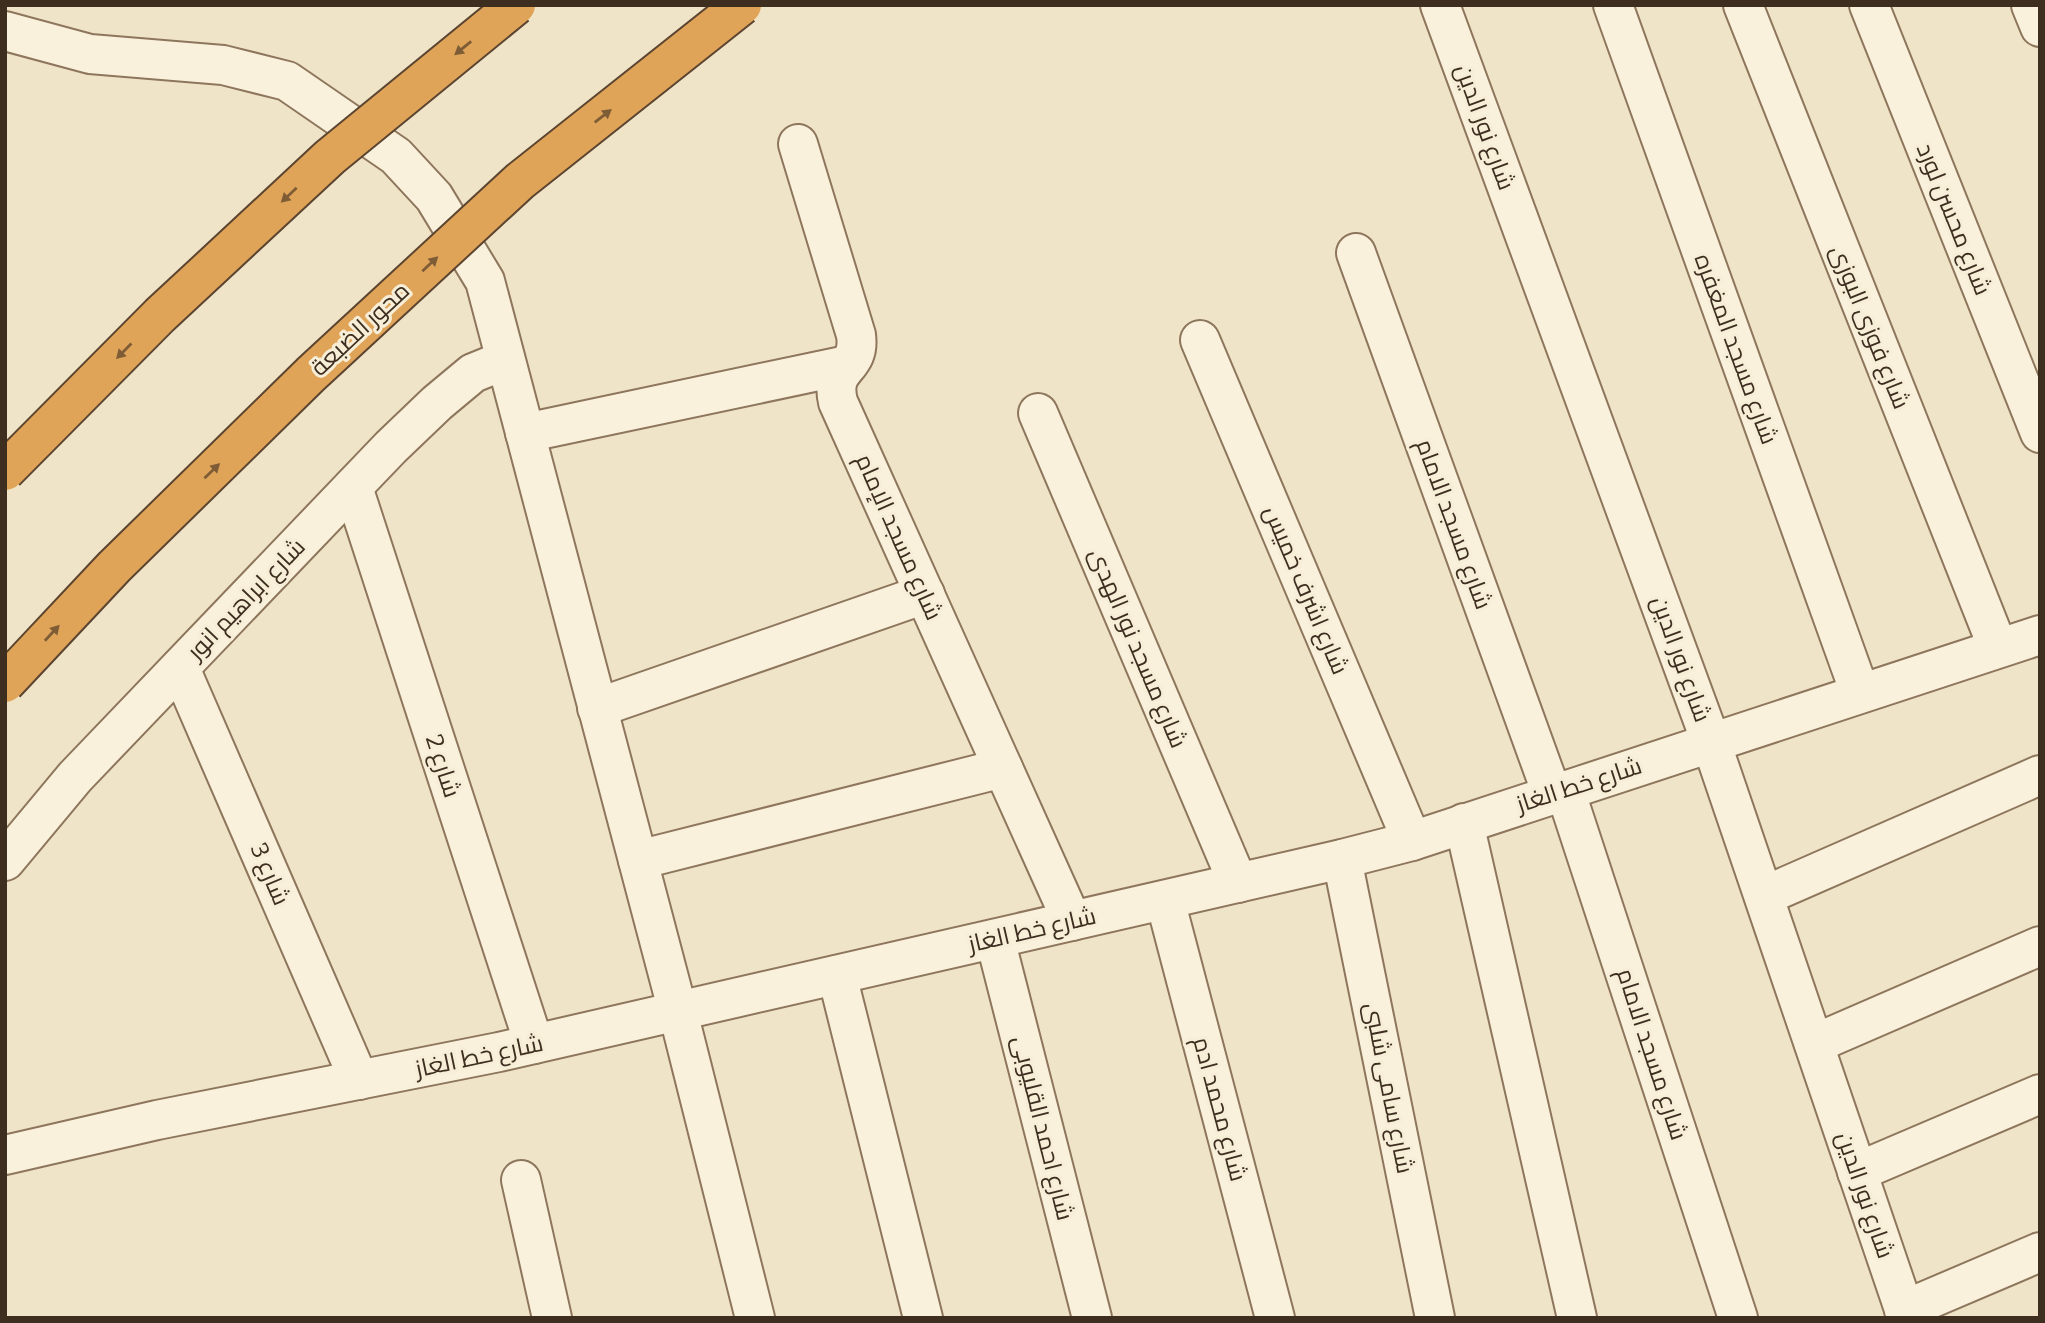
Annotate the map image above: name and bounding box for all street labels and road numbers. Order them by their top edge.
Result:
street label: شارع نور الدين [1447,60,1521,194]
street label: شارع محسن لورد [1909,139,1997,300]
street label: شارع فوزى البوزى [1823,241,1916,414]
street label: شارع مسجد المغفره [1687,250,1783,449]
street label: محور الضبعة [305,276,415,382]
street label: شارع مسجد الامام [1408,435,1498,614]
street label: شارع مسجد الإمام [848,450,948,625]
street label: شارع اشرف خميس [1256,501,1354,679]
street label: شارع ابراهيم انور [180,533,312,668]
street label: شارع مسجد نور الهدى [1081,544,1193,753]
street label: شارع نور الدين [1643,592,1717,726]
street label: شارع 2 [418,731,466,802]
street label: شارع خط الغاز [1511,752,1646,821]
street label: شارع 3 [243,839,296,910]
street label: شارع خط الغاز [963,902,1099,961]
street label: شارع مسجد الامام [1609,965,1693,1144]
street label: شارع سامى شلبى [1357,1000,1419,1176]
street label: شارع خط الغاز [410,1029,546,1086]
street label: شارع احمد القليوبى [1005,1033,1079,1224]
street label: شارع محمد ادم [1185,1034,1253,1185]
street label: شارع نور الدين [1828,1128,1900,1263]

